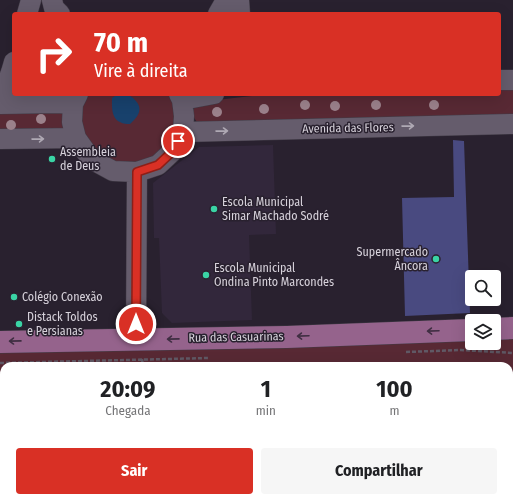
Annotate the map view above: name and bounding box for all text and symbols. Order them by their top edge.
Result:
text: 70 m [94,26,148,59]
icon: right [28,28,80,80]
text: Vire à direita [94,60,188,82]
street label: Avenida das Flores [302,120,394,136]
one-way arrow [401,122,414,130]
pin [161,124,195,158]
one-way arrow [215,127,228,134]
icon: arrive [167,130,189,152]
one-way arrow [31,135,44,143]
place label: Assembleia de Deus [60,145,116,173]
marker: Assembleia de Deus [47,154,57,164]
place label: Escola Municipal Simar Machado Sodré [222,195,329,223]
marker: Escola Municipal Simar Machado Sodré [209,204,219,214]
place label: Supermercado Âncora [357,245,428,273]
marker: Supermercado Âncora [431,254,441,264]
place label: Escola Municipal Ondina Pinto Marcondes [214,261,334,289]
marker: Escola Municipal Ondina Pinto Marcondes [201,270,211,280]
map controls [465,270,501,350]
button: search [465,270,501,306]
place label: Colégio Conexão [22,290,103,304]
marker: Colégio Conexão [9,292,19,302]
position arrow [115,303,157,345]
place label: Distack Toldos e Persianas [27,310,98,338]
button: layers [465,314,501,350]
marker: Distack Toldos e Persianas [14,319,24,329]
one-way arrow [427,327,440,335]
street label: Rua das Casuarinas [188,329,284,345]
one-way arrow [297,332,310,340]
one-way arrow [167,335,180,342]
one-way arrow [9,338,22,345]
text: 20:09 [100,375,155,403]
text: 1 [261,375,271,403]
text: 100 [376,375,413,403]
text: Chegada [105,403,151,418]
text: min [256,403,276,418]
text: m [389,403,399,418]
button: Sair [16,448,253,494]
button: Compartilhar [261,448,497,494]

